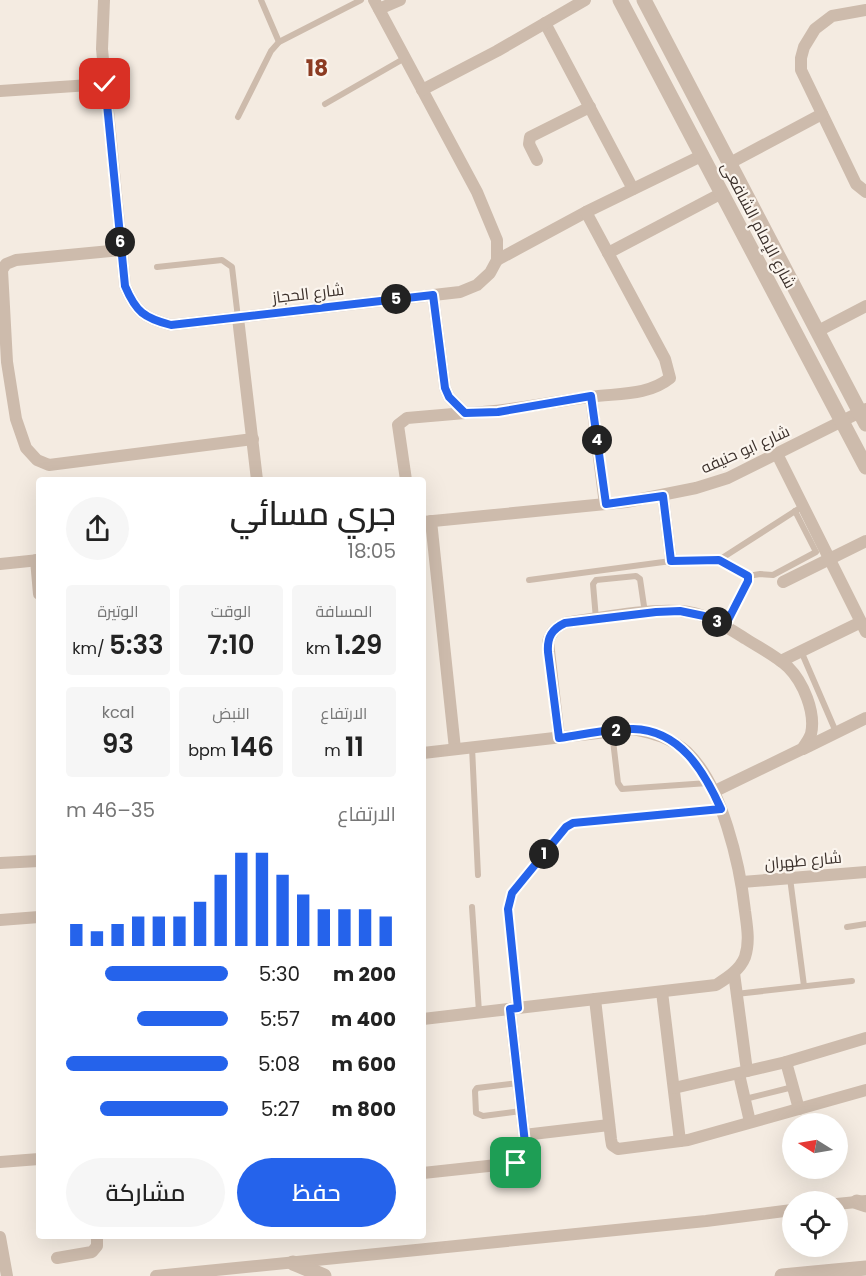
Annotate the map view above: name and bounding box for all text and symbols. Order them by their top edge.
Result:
district label: 18 [306,53,328,84]
pin [79,58,130,109]
icon: check [88,67,121,100]
street label: شارع الإمام الشافعى [715,158,802,293]
pin: 6 [105,227,135,257]
text: 6 [115,230,125,253]
street label: شارع الحجاز [270,278,345,309]
pin: 5 [381,284,411,314]
text: 5 [391,287,401,310]
street label: شارع ابو حنيفه [697,420,793,479]
pin: 4 [582,425,612,455]
text: 4 [592,428,602,451]
text: جري مسائي [230,490,396,537]
button: share [66,497,129,560]
text: 18:05 [348,537,396,565]
text: الوتيرة [97,600,139,623]
text: الوقت [211,600,251,623]
text: المسافة [316,600,372,623]
pin: 3 [702,607,732,637]
text: 3 [712,610,722,633]
text: 5:33 [109,627,164,663]
text: 7:10 [207,627,255,663]
text: 1.29 [335,627,382,663]
text: /km [72,637,109,660]
text: km [306,637,335,660]
text: kcal [102,701,134,724]
text: النبض [212,702,250,725]
text: الارتفاع [321,702,367,725]
pin: 2 [601,716,631,746]
text: 2 [611,719,621,742]
text: 93 [102,726,134,762]
text: 146 [231,729,274,765]
text: 11 [345,729,364,765]
text: bpm [188,739,231,762]
text: m [324,739,345,762]
text: 35–46 m [66,796,155,824]
text: الارتفاع [337,800,396,828]
pin: 1 [529,839,559,869]
text: 1 [541,842,547,865]
street label: شارع طهران [763,846,843,875]
text: 5:30 [259,960,300,988]
text: 200 m [333,960,396,988]
text: 5:57 [260,1005,300,1033]
text: 400 m [331,1005,396,1033]
text: 5:08 [258,1050,300,1078]
text: 600 m [332,1050,396,1078]
text: 5:27 [261,1095,300,1123]
text: 800 m [332,1095,396,1123]
north arrow [782,1113,848,1179]
map controls [782,1113,848,1257]
pin [490,1137,541,1188]
icon: arrive [499,1146,532,1179]
button: مشاركة [66,1158,225,1227]
button: حفظ [237,1158,396,1227]
button: locate [782,1191,848,1257]

